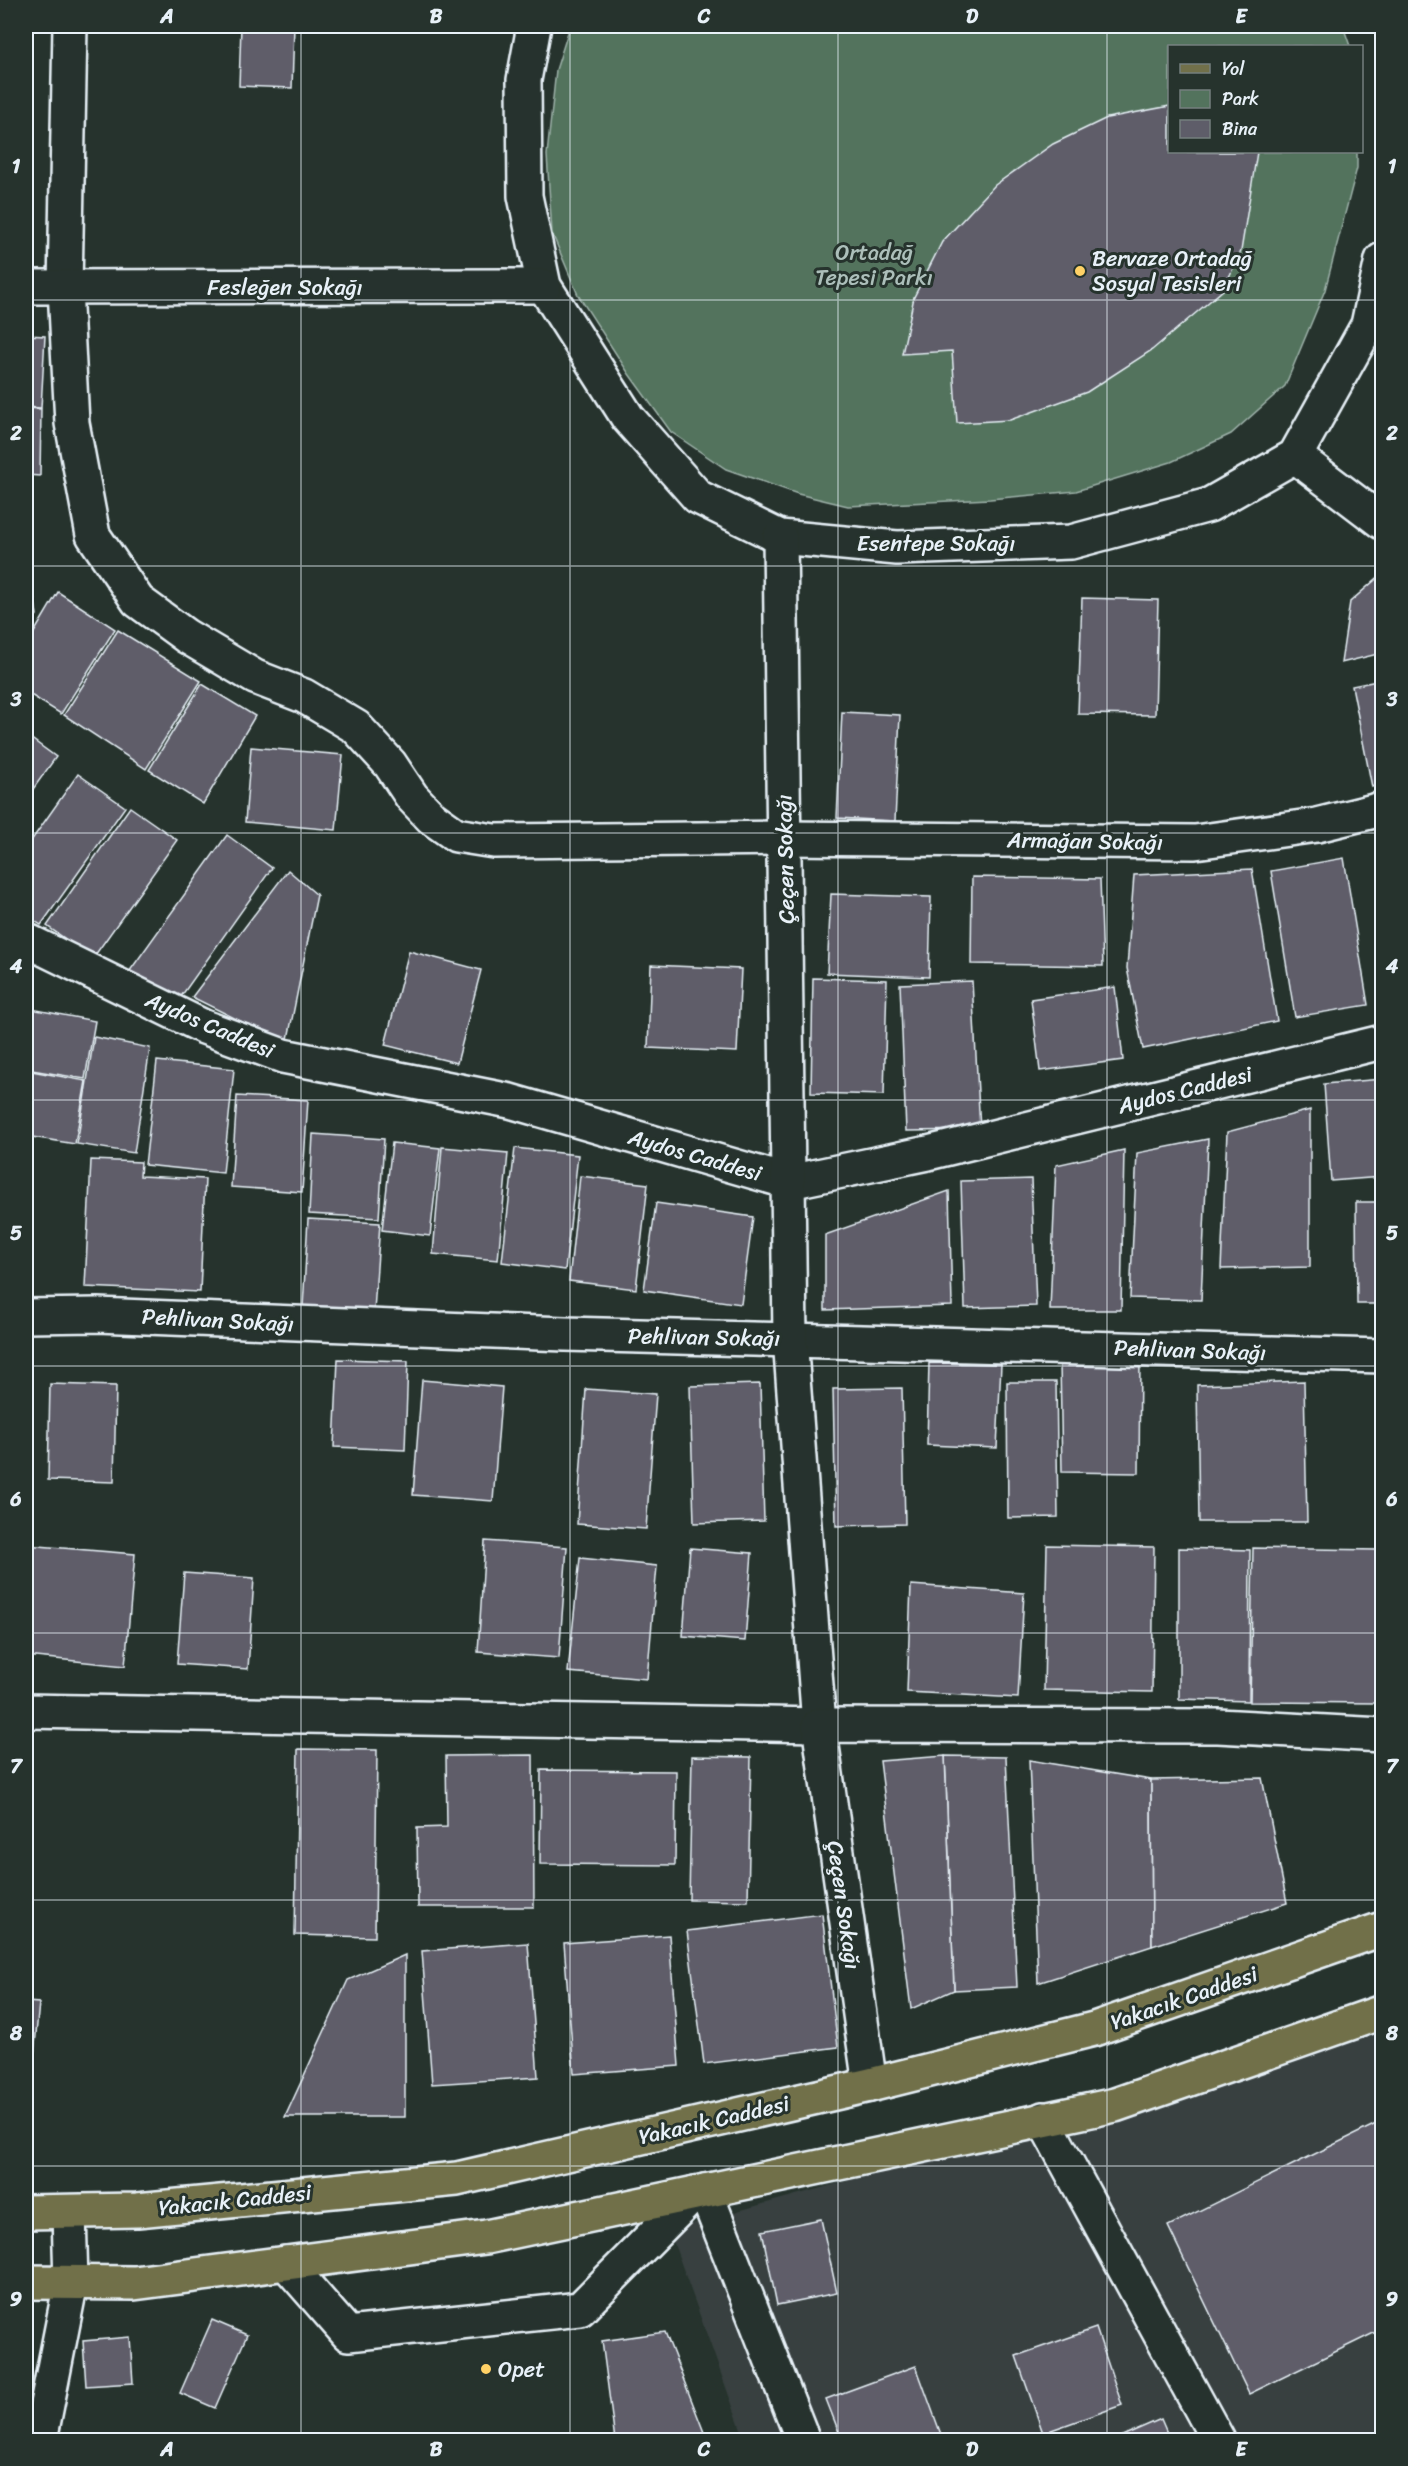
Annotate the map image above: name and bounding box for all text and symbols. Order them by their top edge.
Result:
text: A [159,0,174,34]
text: B [430,0,443,34]
text: C [697,0,711,34]
text: D [966,0,979,34]
text: E [1235,0,1248,34]
legend [1168,45,1363,153]
text: Yol [1222,53,1245,85]
text: Park [1222,83,1259,115]
text: Bina [1222,113,1258,145]
text: 1 [12,149,21,184]
text: 1 [1388,149,1397,184]
park label: Ortadağ Tepesi Parkı [815,233,933,297]
place label: Bervaze Ortadağ Sosyal Tesisleri [1092,239,1253,303]
marker: Bervaze Ortadağ Sosyal Tesisleri [1073,264,1087,278]
street label: Fesleğen Sokağı [207,268,363,307]
text: 2 [9,416,22,451]
text: 2 [1385,416,1398,451]
street label: Esentepe Sokağı [857,524,1015,563]
text: 3 [10,682,22,717]
text: 3 [1386,682,1398,717]
street label: Çeçen Sokağı [764,794,806,924]
street label: Armağan Sokağı [1006,820,1163,862]
text: 4 [9,949,23,984]
text: 4 [1385,949,1399,984]
street label: Aydos Caddesi [138,980,282,1070]
street label: Aydos Caddesi [1113,1054,1257,1126]
street label: Aydos Caddesi [623,1117,767,1193]
text: 5 [10,1216,22,1251]
text: 5 [1386,1216,1398,1251]
street label: Pehlivan Sokağı [141,1297,295,1343]
street label: Pehlivan Sokağı [628,1316,780,1358]
street label: Pehlivan Sokağı [1113,1328,1267,1372]
text: 6 [9,1482,22,1517]
text: 6 [1385,1482,1398,1517]
text: 7 [10,1749,23,1784]
text: 7 [1386,1749,1399,1784]
street label: Çeçen Sokağı [816,1838,872,1972]
street label: Yakacık Caddesi [1105,1954,1264,2041]
text: 8 [9,2016,23,2051]
text: 8 [1385,2016,1399,2051]
street label: Yakacık Caddesi [635,2084,794,2156]
street label: Yakacık Caddesi [157,2172,314,2227]
text: 9 [10,2282,22,2317]
text: 9 [1386,2282,1398,2317]
place label: Opet [498,2350,545,2389]
marker: Opet [479,2362,493,2376]
text: A [159,2432,174,2466]
text: B [430,2432,443,2466]
text: C [697,2432,711,2466]
text: D [966,2432,979,2466]
text: E [1235,2432,1248,2466]

